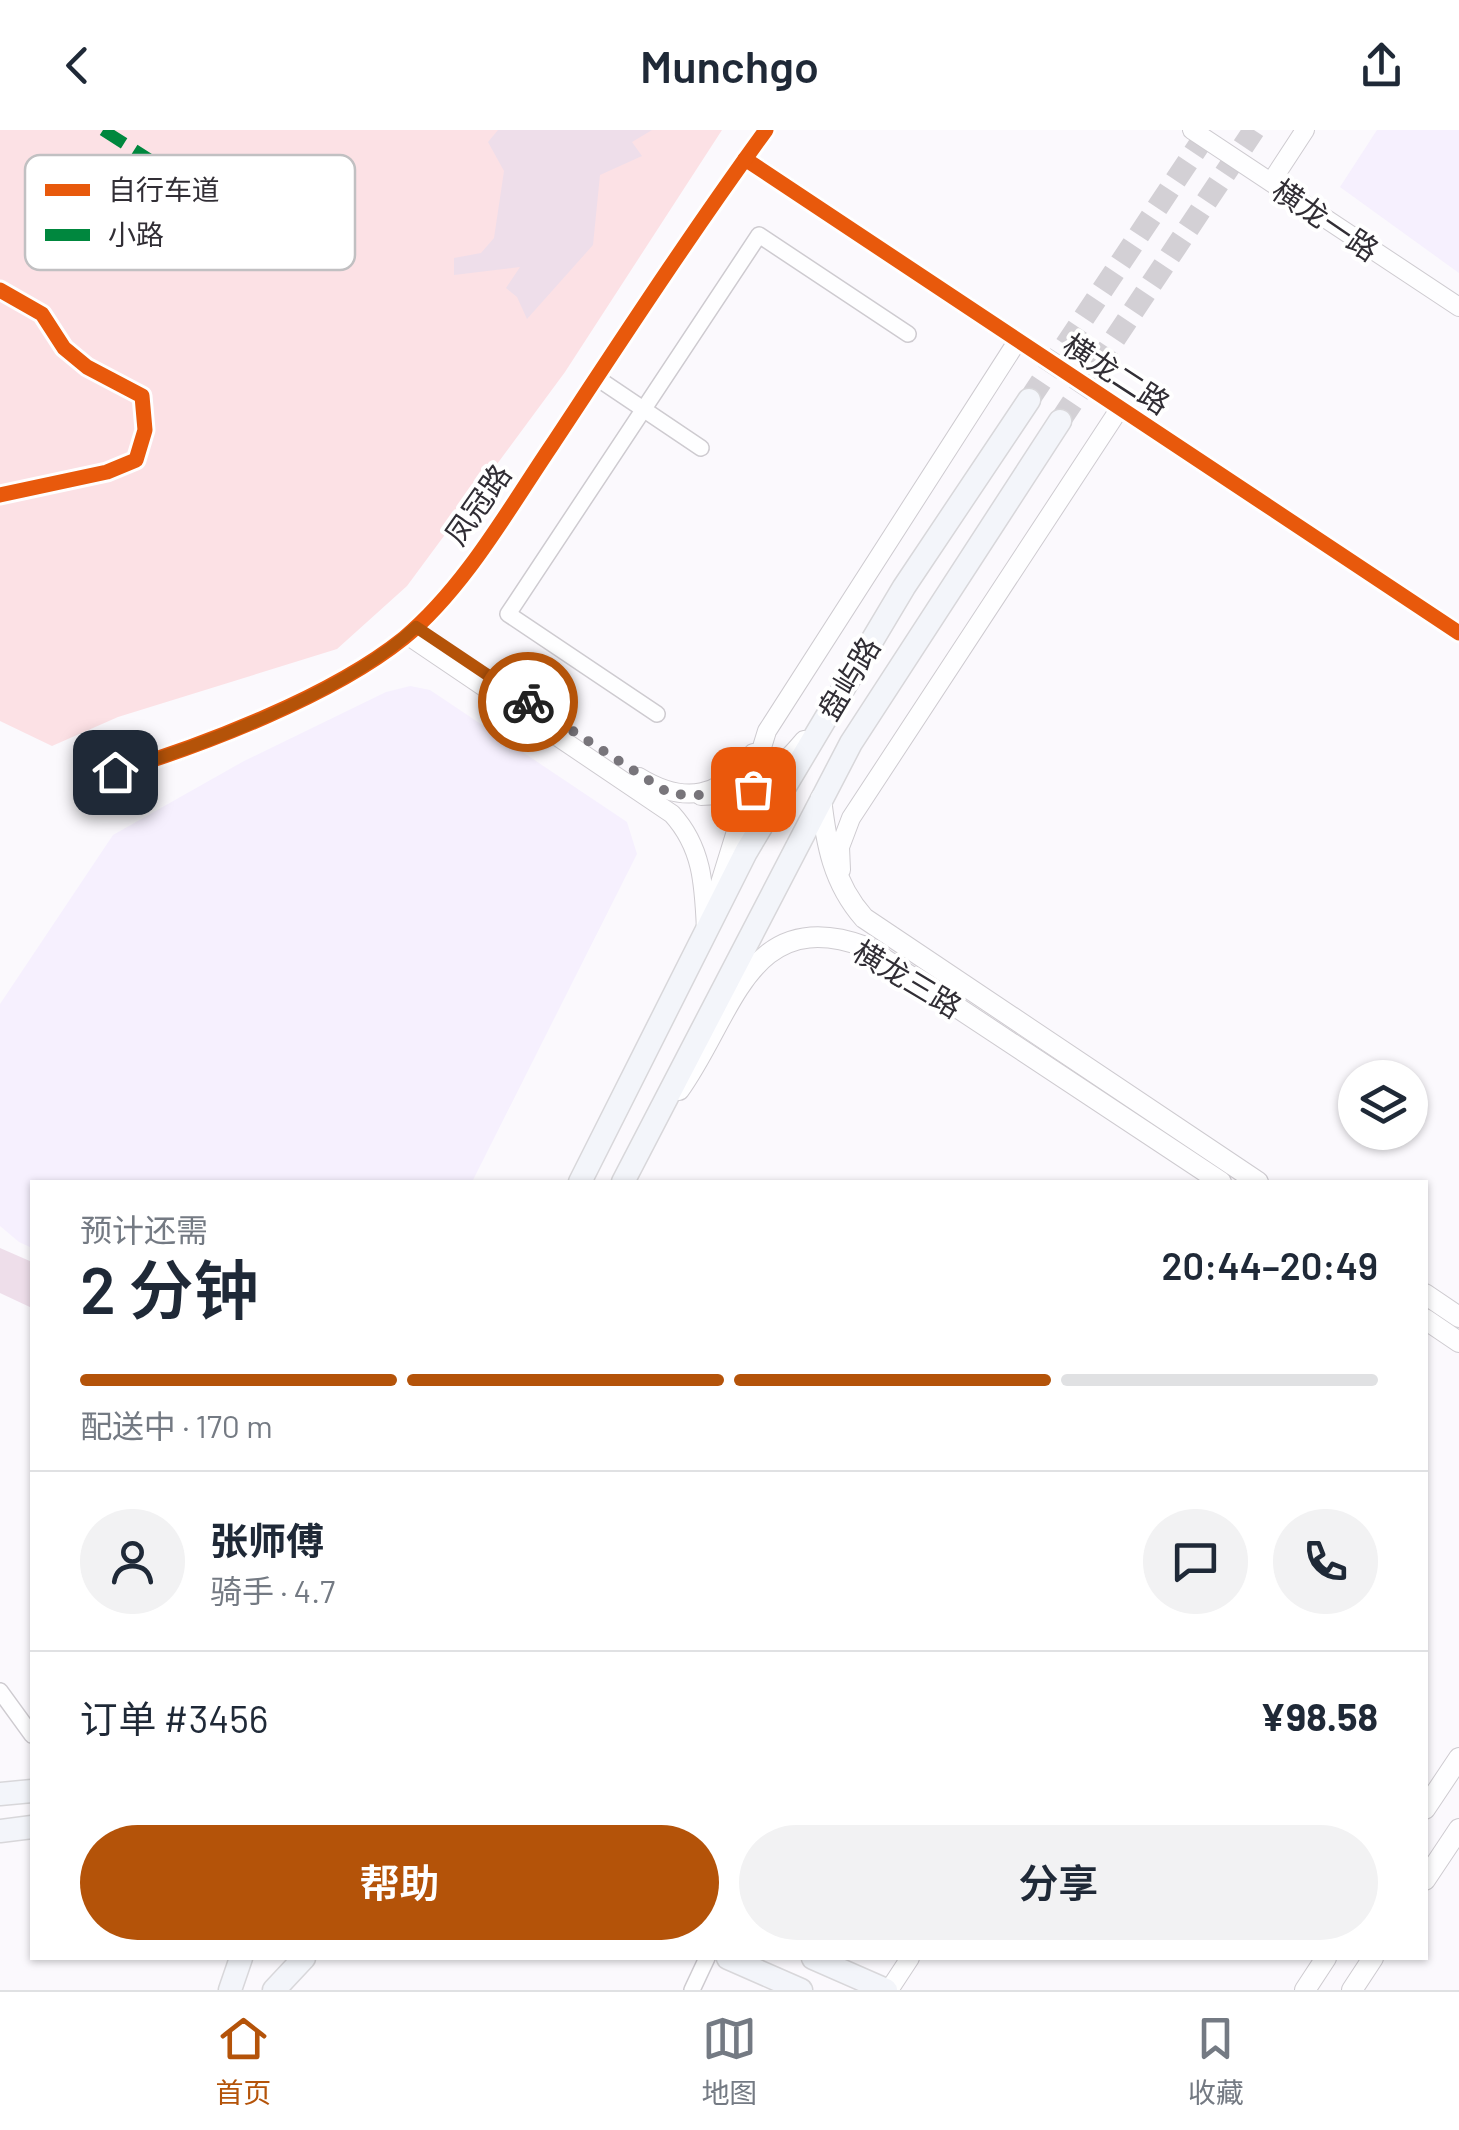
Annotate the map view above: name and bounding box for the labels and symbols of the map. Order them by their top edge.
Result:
legend [25,155,355,270]
street label: 横龙一路 [1266,171,1386,267]
text: 自行车道 [108,172,220,206]
text: 小路 [108,217,164,251]
street label: 横龙二路 [1057,325,1177,421]
street label: 凤冠路 [436,457,518,551]
street label: 盘屿路 [809,630,887,726]
courier [478,652,578,752]
pin [73,730,158,815]
pin [711,747,796,832]
street label: 横龙三路 [847,932,969,1024]

